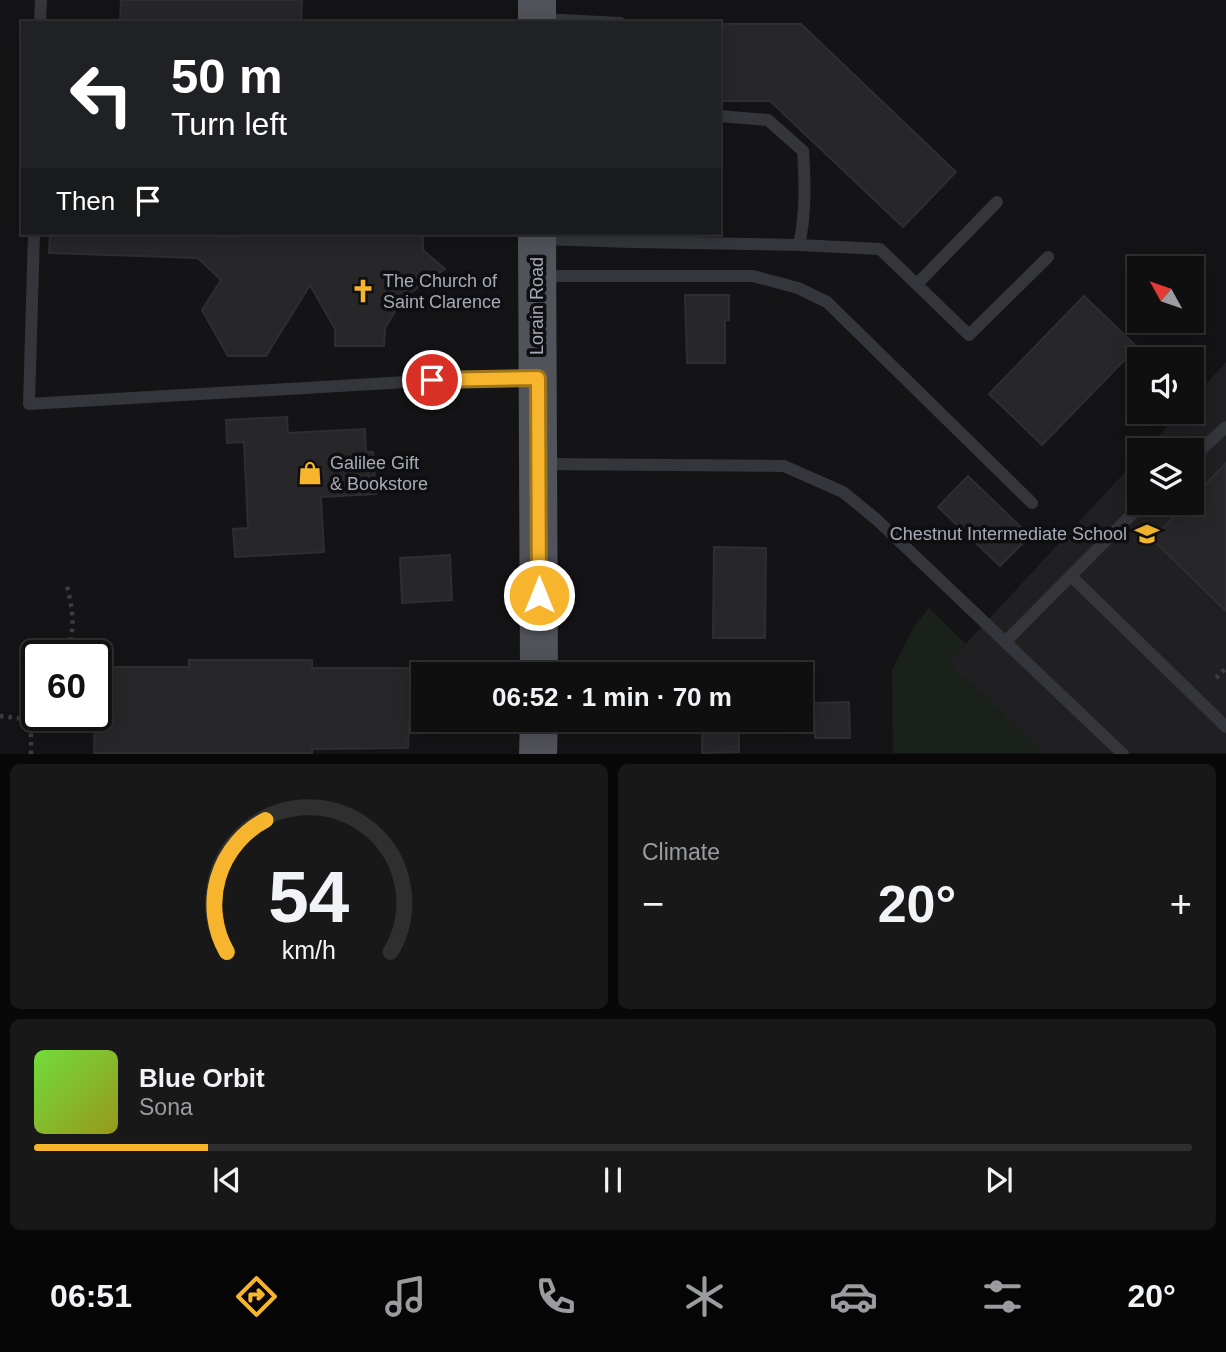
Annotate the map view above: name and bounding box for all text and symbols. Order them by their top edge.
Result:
icon: left [56,49,147,140]
text: 50 m [171,49,283,103]
text: Turn left [171,106,287,142]
icon: arrive [129,182,167,220]
text: Then [56,186,115,216]
north arrow [1127,256,1204,332]
map controls [1127,256,1204,515]
street label: Lorain Road [527,257,547,355]
place label: The Church of Saint Clarence [383,271,501,312]
church icon: The Church of Saint Clarence [349,277,377,305]
button: sound [1127,347,1204,424]
pin [402,350,462,410]
icon: arrive [413,361,451,399]
button: layers [1127,438,1204,515]
place label: Galilee Gift & Bookstore [330,453,428,494]
shop icon: Galilee Gift & Bookstore [296,459,324,487]
school or university icon: Chestnut Intermediate School [1133,520,1161,548]
place label: Chestnut Intermediate School [890,524,1127,544]
position arrow [502,558,576,632]
speed limit sign: 60 [21,640,112,731]
text: 06:52 · 1 min · 70 m [492,682,732,712]
text: Climate [642,839,720,865]
text: 54 [269,857,350,938]
text: 20° [878,875,956,933]
text: − [642,883,664,925]
text: + [1170,883,1192,925]
text: km/h [282,936,336,964]
text: Blue Orbit [139,1063,265,1093]
text: Sona [139,1094,193,1120]
icon: previous [208,1161,246,1199]
icon: pause [594,1161,632,1199]
icon: next [980,1161,1018,1199]
icon: directions [232,1272,281,1321]
icon: music [381,1272,430,1321]
icon: phone [531,1272,580,1321]
icon: climate [680,1272,729,1321]
icon: car [829,1272,878,1321]
icon: filters [978,1272,1027,1321]
text: 06:51 [50,1278,132,1314]
text: 20° [1127,1278,1176,1314]

